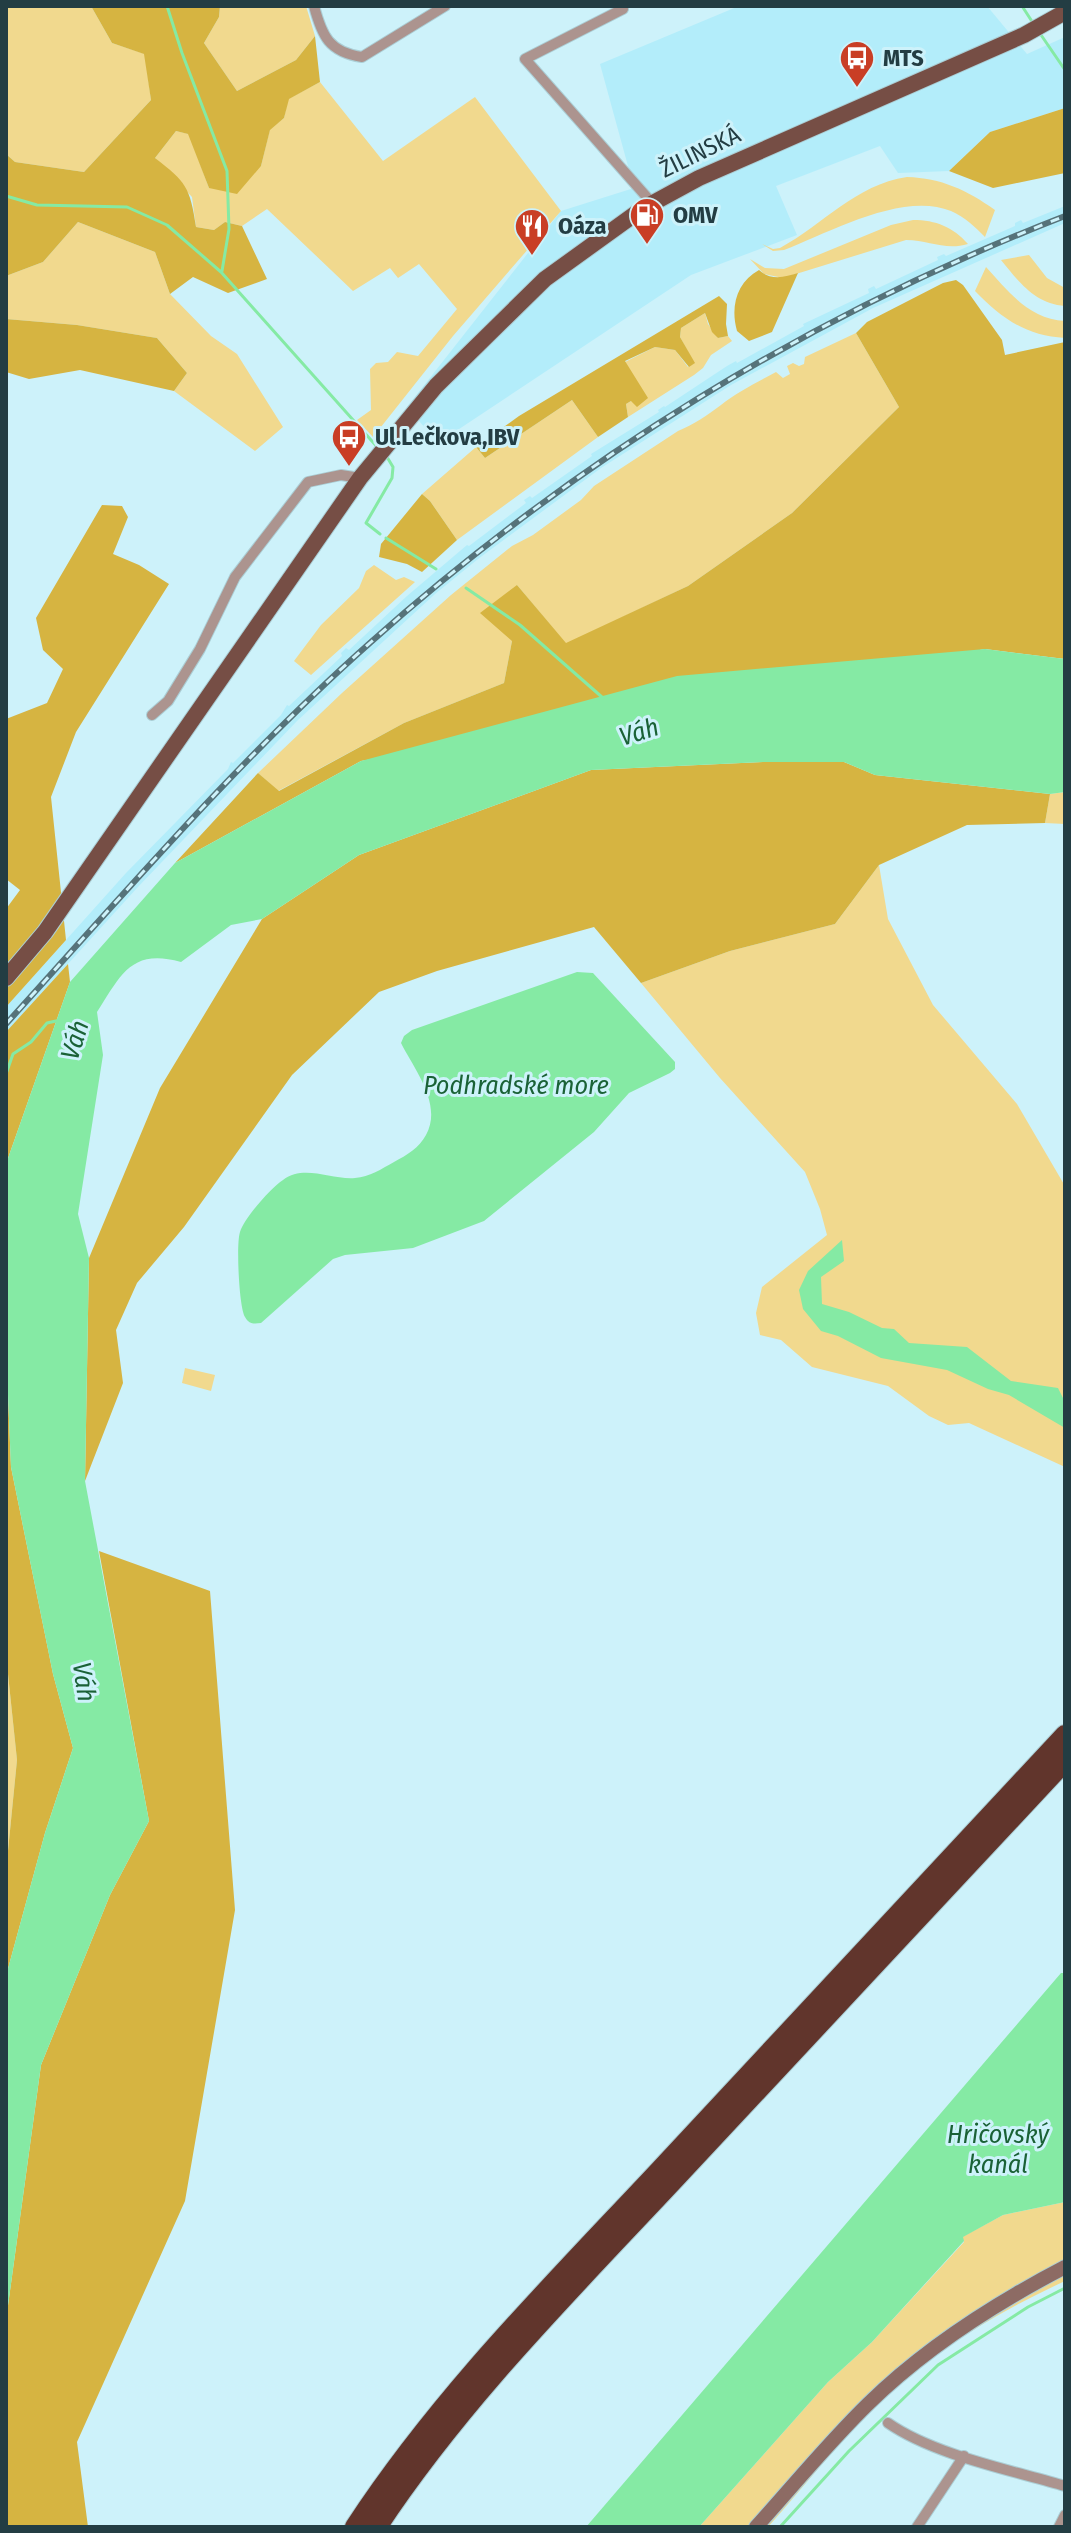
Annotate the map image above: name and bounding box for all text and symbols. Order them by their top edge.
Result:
bus stop icon: MTS [838,39,876,89]
place label: MTS [883,44,924,72]
street label: ŽILINSKÁ [655,119,745,184]
fuel station icon: OMV [628,196,666,246]
place label: OMV [673,201,718,229]
restaurant icon: Oáza [513,207,551,257]
place label: Oáza [558,212,607,240]
bus stop icon: Ul.Lečkova,IBV [330,418,368,468]
place label: Ul.Lečkova,IBV [375,423,520,451]
water label: Váh [616,711,662,753]
water label: Váh [54,1017,96,1063]
water label: Podhradské more [423,1070,609,1101]
water label: Váh [66,1660,102,1704]
water label: Hričovský kanál [947,2119,1051,2180]

